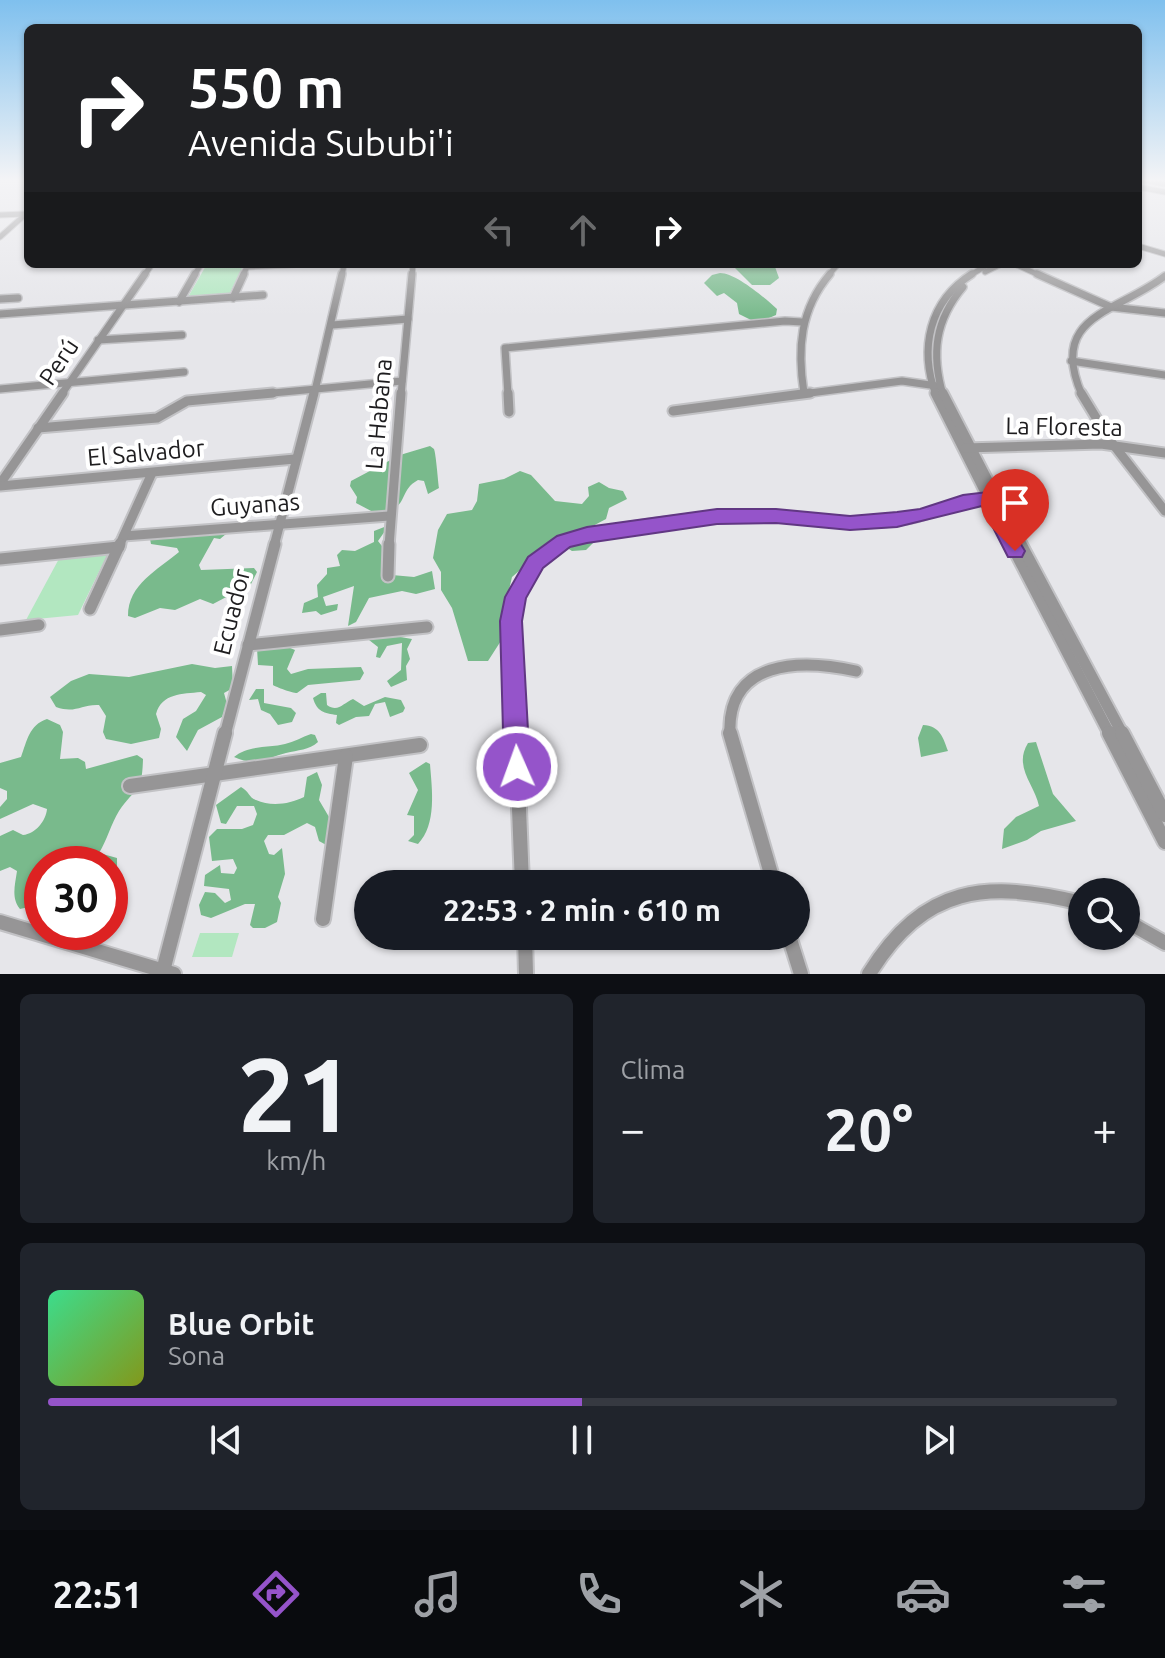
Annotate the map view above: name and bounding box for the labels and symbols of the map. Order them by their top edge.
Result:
street label: Perú [33,333,84,390]
street label: La Habana [360,357,397,471]
street label: La Floresta [1005,412,1123,441]
street label: El Salvador [86,434,206,471]
pin [981,469,1049,551]
street label: Guyanas [209,488,301,521]
street label: Ecuador [208,566,255,658]
position arrow [475,725,559,809]
speed limit sign: 30 [24,846,128,950]

